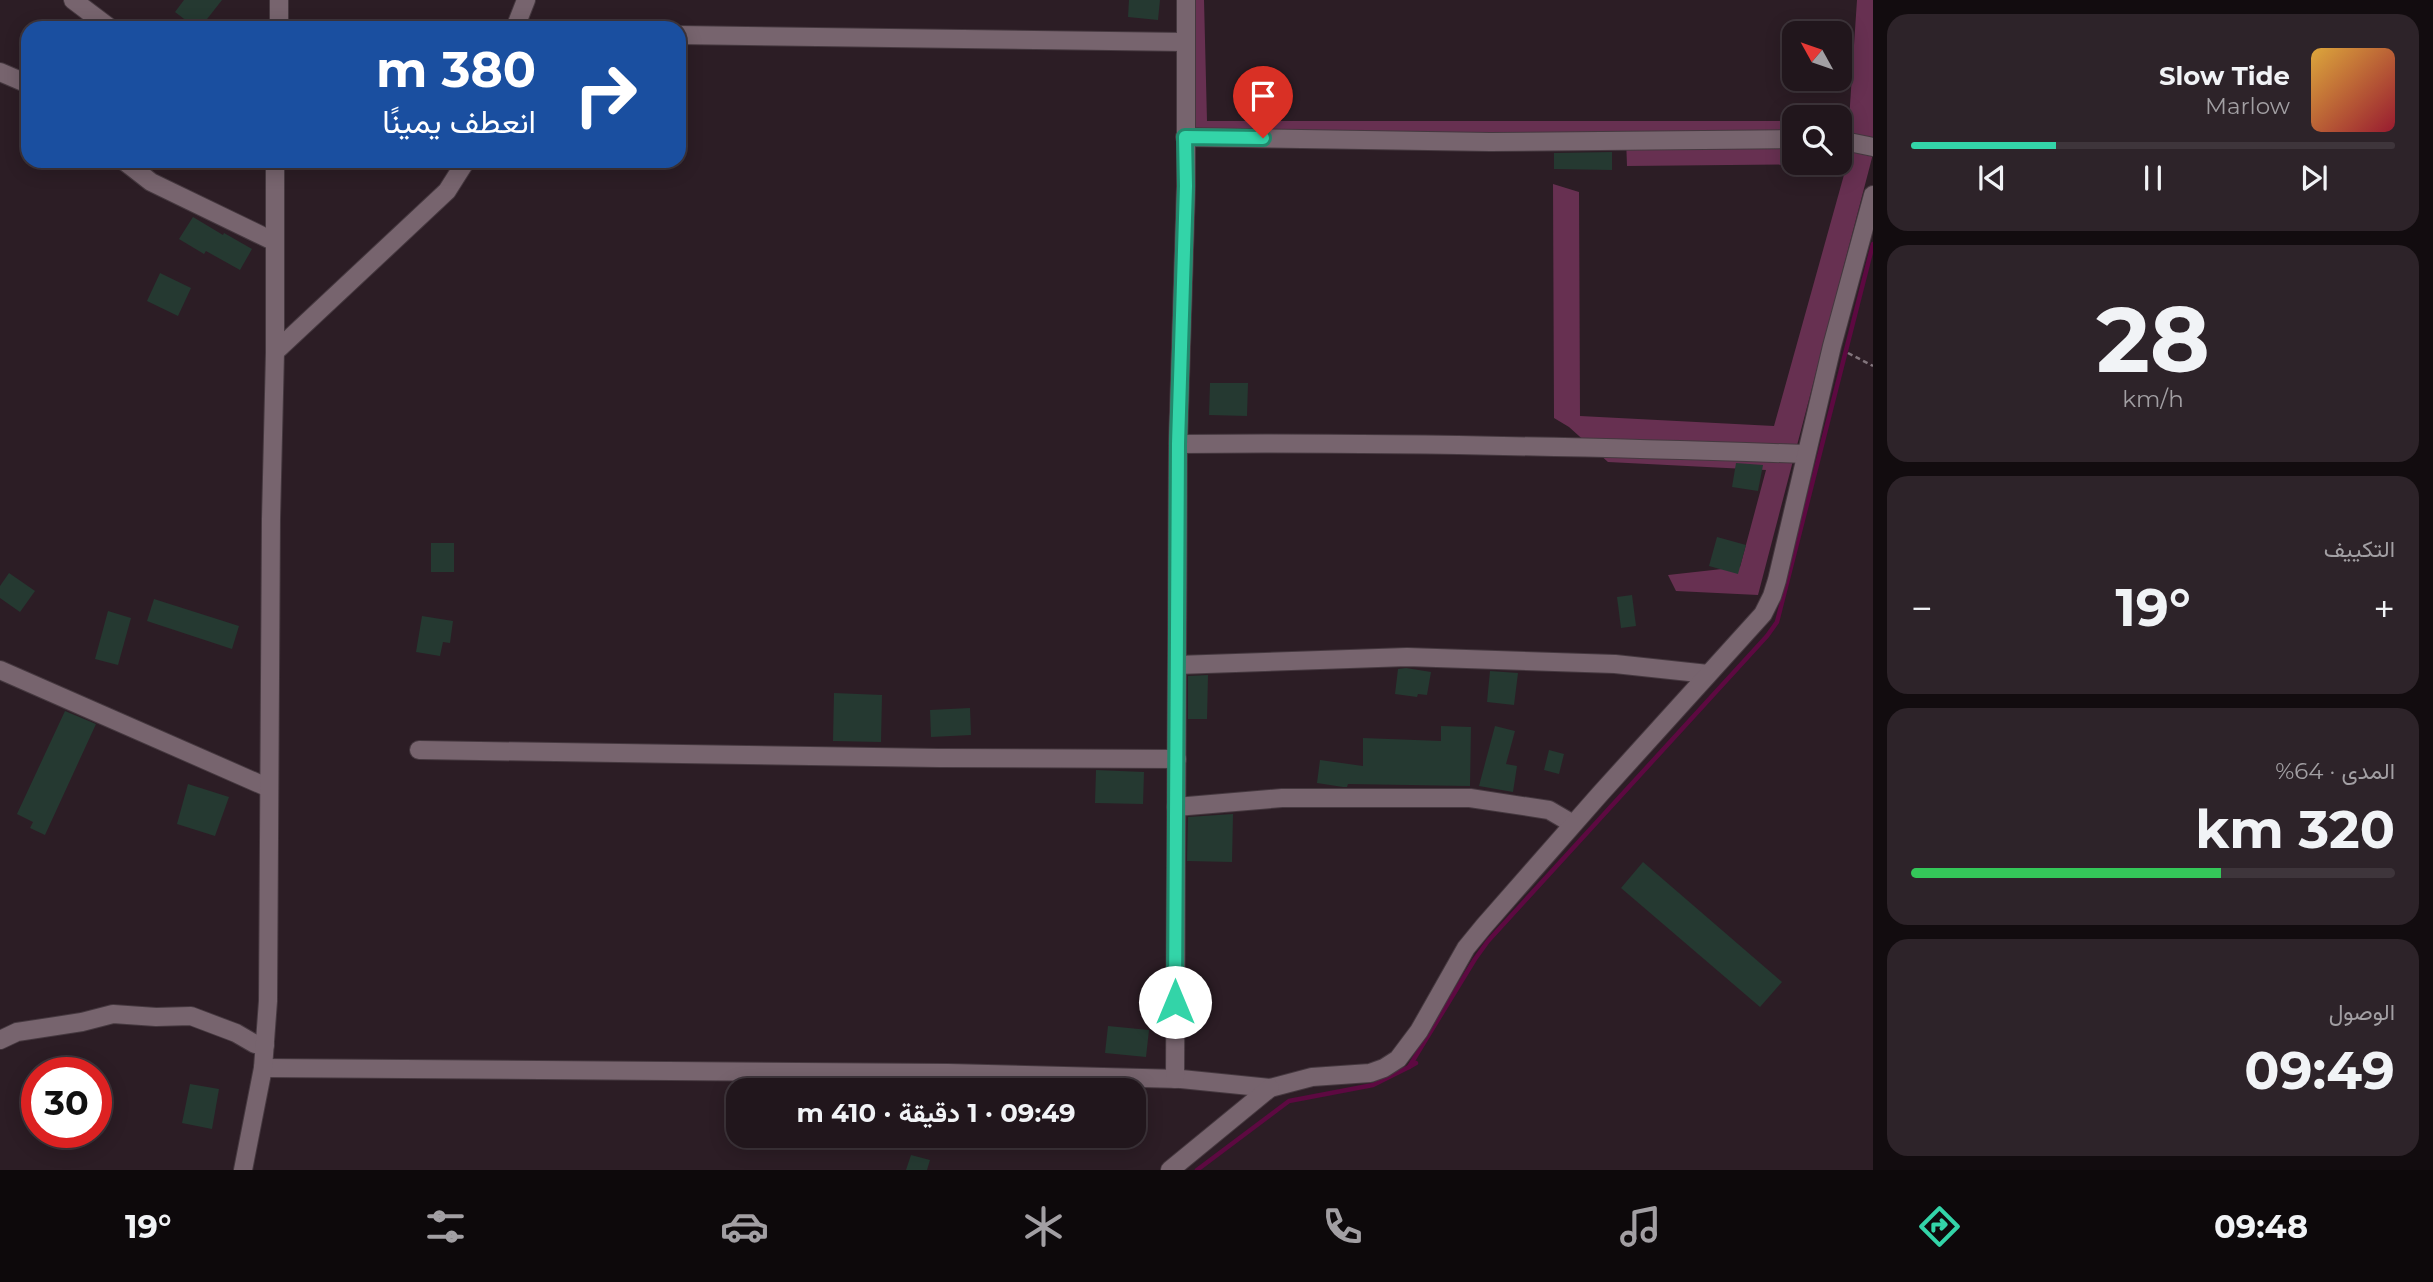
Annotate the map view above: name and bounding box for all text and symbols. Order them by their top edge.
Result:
north arrow [1782,21,1852,91]
map controls [1782,21,1852,175]
text: 380 m [376,40,536,99]
icon: right [560,49,651,140]
text: Slow Tide [2159,60,2290,92]
pin [1233,66,1293,138]
icon: arrive [1244,77,1282,115]
text: Marlow [2205,92,2290,120]
text: انعطف يمينًا [382,102,536,141]
button: search [1782,105,1852,175]
icon: previous [1973,159,2011,197]
icon: pause [2134,159,2172,197]
icon: next [2295,159,2333,197]
text: 28 [2096,284,2210,395]
text: km/h [2122,385,2184,413]
text: التكييف [2324,535,2395,563]
text: 19° [2115,576,2191,639]
text: − [1911,585,1933,632]
text: + [2373,585,2395,632]
text: المدى · 64% [2275,757,2395,785]
text: 320 km [2195,798,2395,861]
position arrow [1138,965,1212,1039]
text: الوصول [2329,998,2395,1026]
text: 09:49 [2244,1039,2395,1102]
speed limit sign: 30 [21,1057,112,1148]
text: 09:49 · 1 دقيقة · 410 m [796,1097,1076,1129]
icon: filters [421,1202,470,1251]
icon: car [720,1202,769,1251]
icon: climate [1019,1202,1068,1251]
icon: phone [1318,1202,1367,1251]
icon: music [1616,1202,1665,1251]
icon: directions [1915,1202,1964,1251]
text: 19° [125,1207,171,1246]
text: 09:48 [2214,1207,2308,1246]

